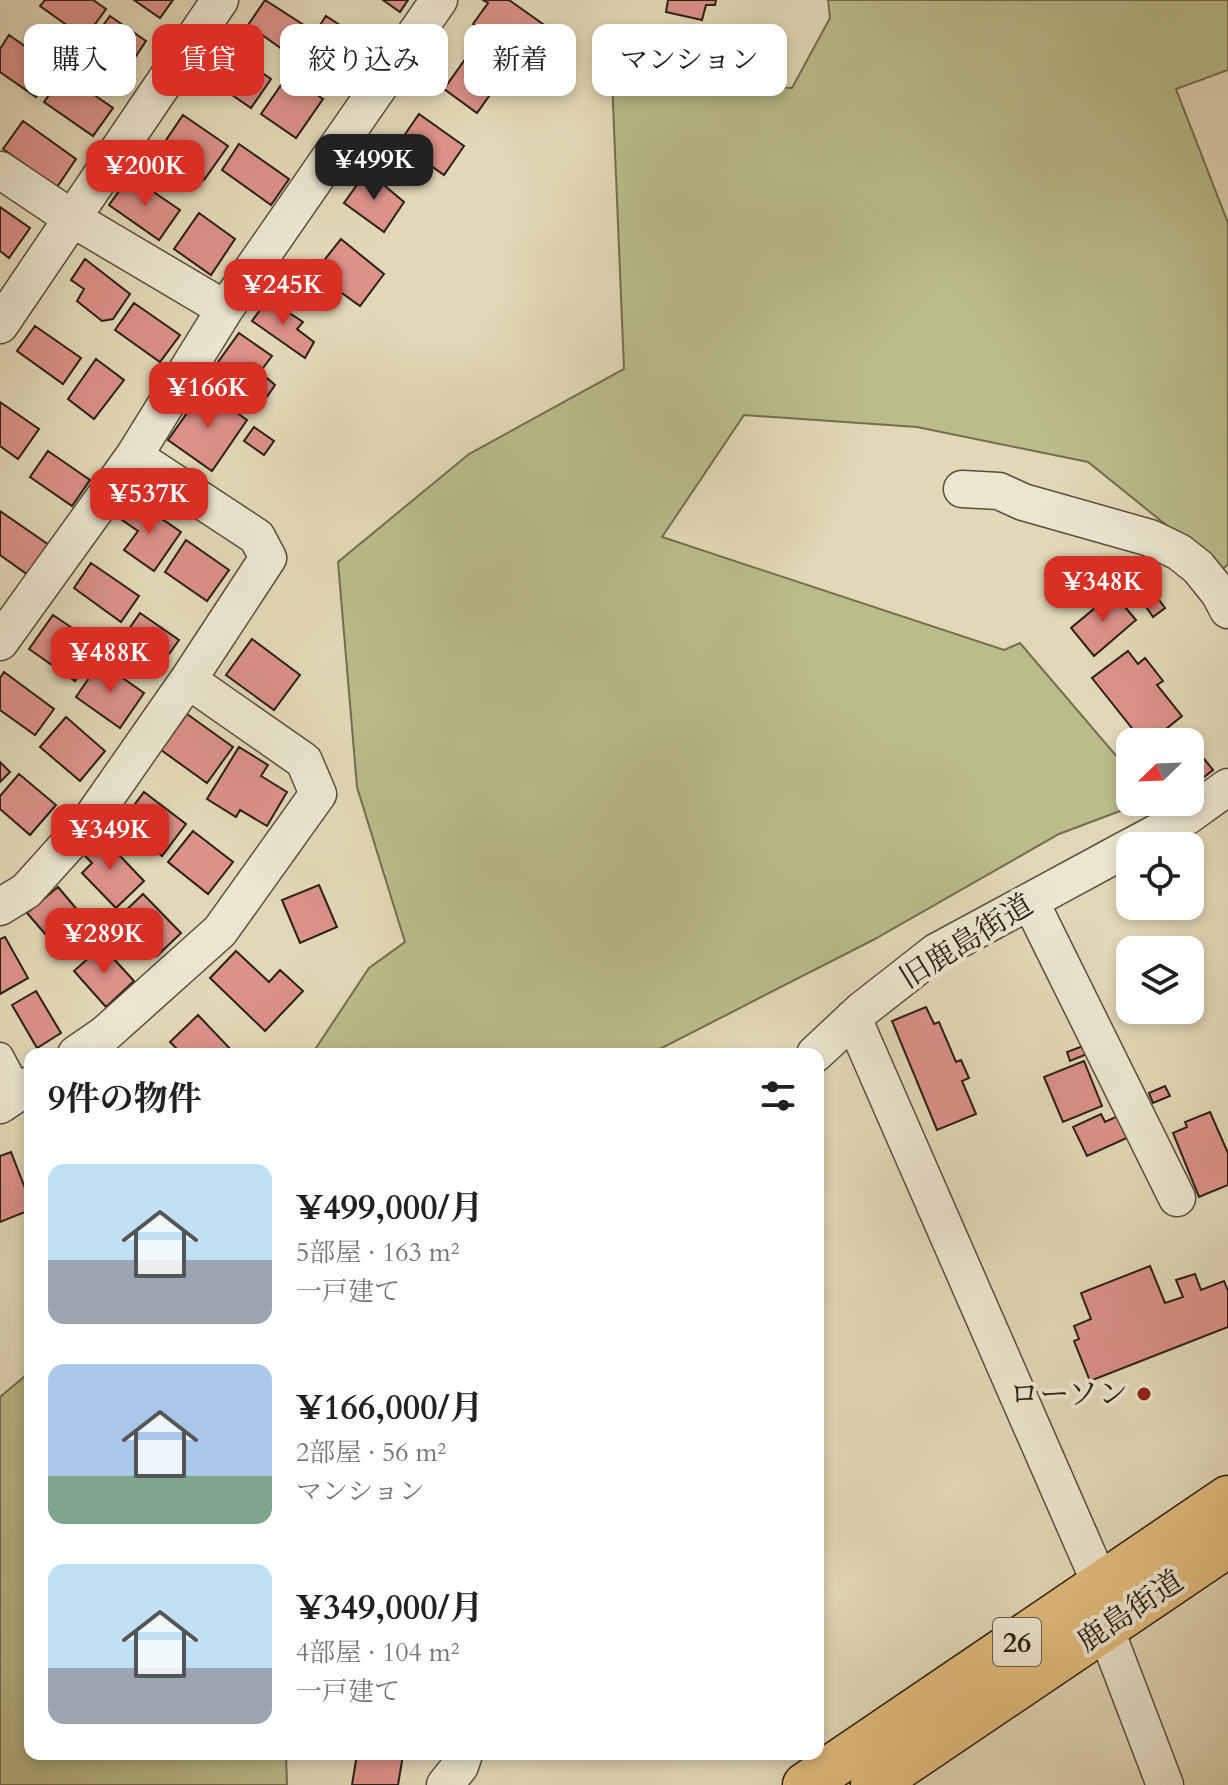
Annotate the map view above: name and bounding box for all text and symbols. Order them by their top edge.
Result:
chip: 購入 [24,24,136,96]
chip: 賃貸 [152,24,264,96]
chip: 絞り込み [280,24,448,96]
chip: 新着 [464,24,576,96]
chip: マンション [592,24,787,96]
pin: ¥499K [318,134,430,202]
pin: ¥200K [89,140,201,208]
text: ¥499K [333,142,415,177]
text: ¥200K [104,148,186,183]
pin: ¥245K [227,259,339,327]
text: ¥245K [242,267,324,302]
pin: ¥166K [152,362,264,430]
text: ¥166K [167,370,249,405]
pin: ¥537K [93,468,205,536]
text: ¥537K [108,476,190,511]
pin: ¥348K [1047,556,1159,624]
text: ¥348K [1062,564,1144,599]
pin: ¥488K [54,627,166,695]
text: ¥488K [69,635,151,670]
north arrow [1116,728,1204,816]
map controls [1116,728,1204,1024]
pin: ¥349K [54,804,166,872]
text: ¥349K [69,812,151,847]
button: locate [1116,832,1204,920]
street label: 旧鹿島街道 [892,884,1041,999]
pin: ¥289K [48,908,160,976]
text: ¥289K [63,916,145,951]
button: layers [1116,936,1204,1024]
icon: filters [756,1074,800,1118]
text: 9件の物件 [48,1076,201,1122]
text: ¥499,000/月 [296,1185,484,1231]
icon: home [112,1196,208,1292]
text: 5部屋 · 163 m² [296,1235,460,1270]
text: 一戸建て [296,1274,400,1309]
place label: ローソン [1009,1374,1128,1415]
text: ¥166,000/月 [296,1385,484,1431]
marker: ローソン [1135,1385,1153,1403]
icon: home [112,1396,208,1492]
text: 2部屋 · 56 m² [296,1435,446,1470]
text: マンション [296,1474,425,1509]
street label: 鹿島街道 [1069,1561,1191,1662]
text: ¥349,000/月 [296,1585,484,1631]
icon: home [112,1596,208,1692]
road number: 26 [993,1618,1041,1666]
text: 4部屋 · 104 m² [296,1635,460,1670]
text: 一戸建て [296,1674,400,1709]

